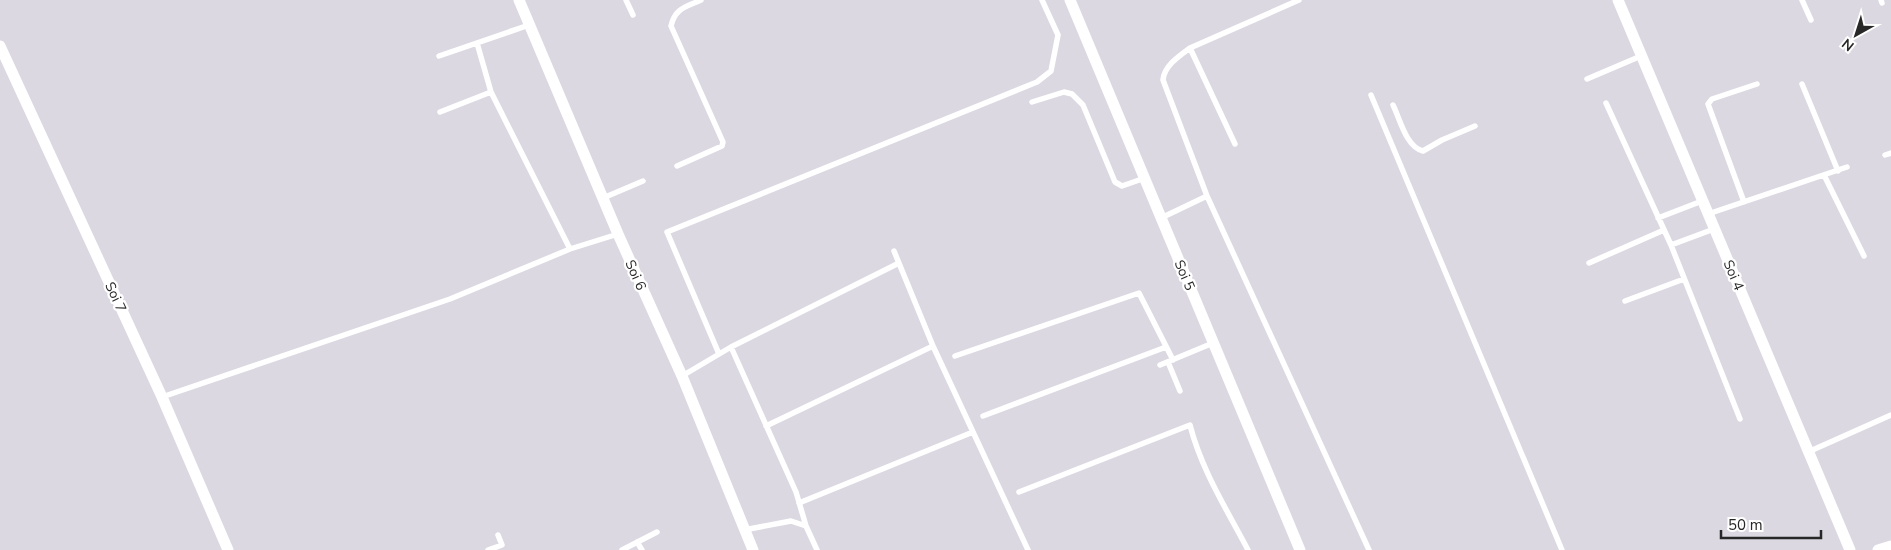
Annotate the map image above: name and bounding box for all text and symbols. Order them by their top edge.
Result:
north arrow [1831,10,1881,60]
text: N [1838,34,1858,55]
street label: Soi 6 [620,257,651,294]
street label: Soi 5 [1170,257,1199,293]
street label: Soi 4 [1719,257,1748,293]
street label: Soi 7 [100,279,131,316]
scale bar [1721,508,1821,540]
text: 50 m [1728,515,1763,535]

